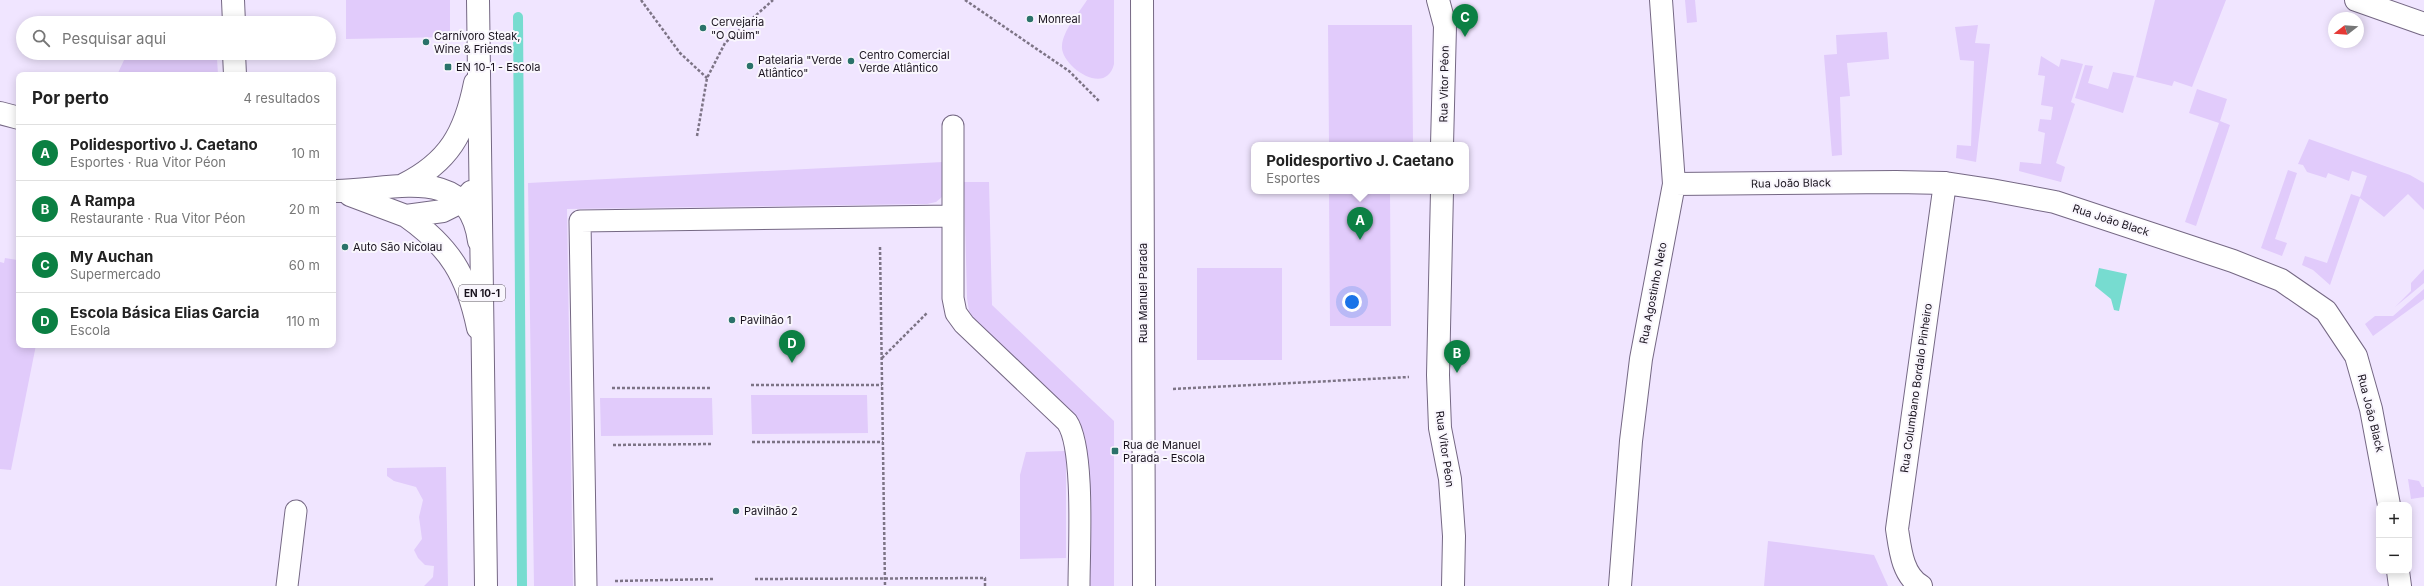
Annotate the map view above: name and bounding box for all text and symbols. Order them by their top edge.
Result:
pin: C [1452,4,1478,37]
place label: Monreal [1038,12,1080,26]
north arrow [2328,12,2364,48]
marker: Monreal [1025,14,1035,24]
place label: Cervejaria "O Quim" [711,15,764,42]
search box [16,16,336,60]
marker: Cervejaria "O Quim" [698,23,708,33]
icon: search [30,27,52,49]
text: Pesquisar aqui [62,29,166,48]
place label: Carnívoro Steak, Wine & Friends [434,29,520,56]
marker: Carnívoro Steak, Wine & Friends [421,37,431,47]
street label: Rua Vitor Péon [1436,45,1452,123]
place label: Centro Comercial Verde Atlântico [859,48,950,75]
place label: Patelaria "Verde Atlântico" [758,53,842,80]
marker: Centro Comercial Verde Atlântico [846,56,856,66]
place label: EN 10-1 - Escola [456,60,540,74]
marker: Patelaria "Verde Atlântico" [745,61,755,71]
marker: EN 10-1 - Escola [443,62,453,72]
text: Por perto [32,88,109,108]
text: 4 resultados [244,90,320,106]
text: Polidesportivo J. Caetano [70,135,258,154]
popup [1251,142,1469,194]
text: A [40,145,50,161]
text: 10 m [291,145,320,161]
text: Polidesportivo J. Caetano [1266,151,1454,170]
text: Esportes · Rua Vitor Péon [70,154,226,170]
text: Esportes [1266,170,1320,186]
street label: Rua João Black [1751,175,1831,191]
text: A Rampa [70,191,135,210]
text: B [41,201,49,217]
text: 20 m [289,201,320,217]
street label: Rua João Black [2071,201,2151,239]
pin: A [1347,207,1373,240]
text: Restaurante · Rua Vitor Péon [70,210,245,226]
place label: Auto São Nicolau [353,240,442,254]
street label: Rua Agostinho Neto [1636,241,1670,345]
marker: Auto São Nicolau [340,242,350,252]
street label: Rua Manuel Parada [1136,243,1150,343]
text: My Auchan [70,247,153,266]
text: C [40,257,50,273]
text: 60 m [289,257,320,273]
text: Supermercado [70,266,161,282]
road number: EN 10-1 [459,285,505,301]
your location [1342,292,1362,312]
street label: Rua Columbano Bordalo Pinheiro [1897,302,1935,474]
text: Escola Básica Elias Garcia [70,303,259,322]
text: D [40,313,50,329]
text: 110 m [286,313,320,329]
place label: Pavilhão 1 [740,313,791,327]
marker: Pavilhão 1 [727,315,737,325]
text: Escola [70,322,110,338]
pin: D [779,330,805,363]
pin: B [1444,340,1470,373]
street label: Rua João Black [2355,372,2387,454]
street label: Rua Vitor Péon [1433,410,1457,488]
place label: Rua de Manuel Parada - Escola [1123,438,1205,465]
marker: Rua de Manuel Parada - Escola [1110,446,1120,456]
map controls [2376,502,2412,574]
button: + [2376,502,2412,538]
place label: Pavilhão 2 [744,504,798,518]
marker: Pavilhão 2 [731,506,741,516]
button: − [2376,538,2412,574]

